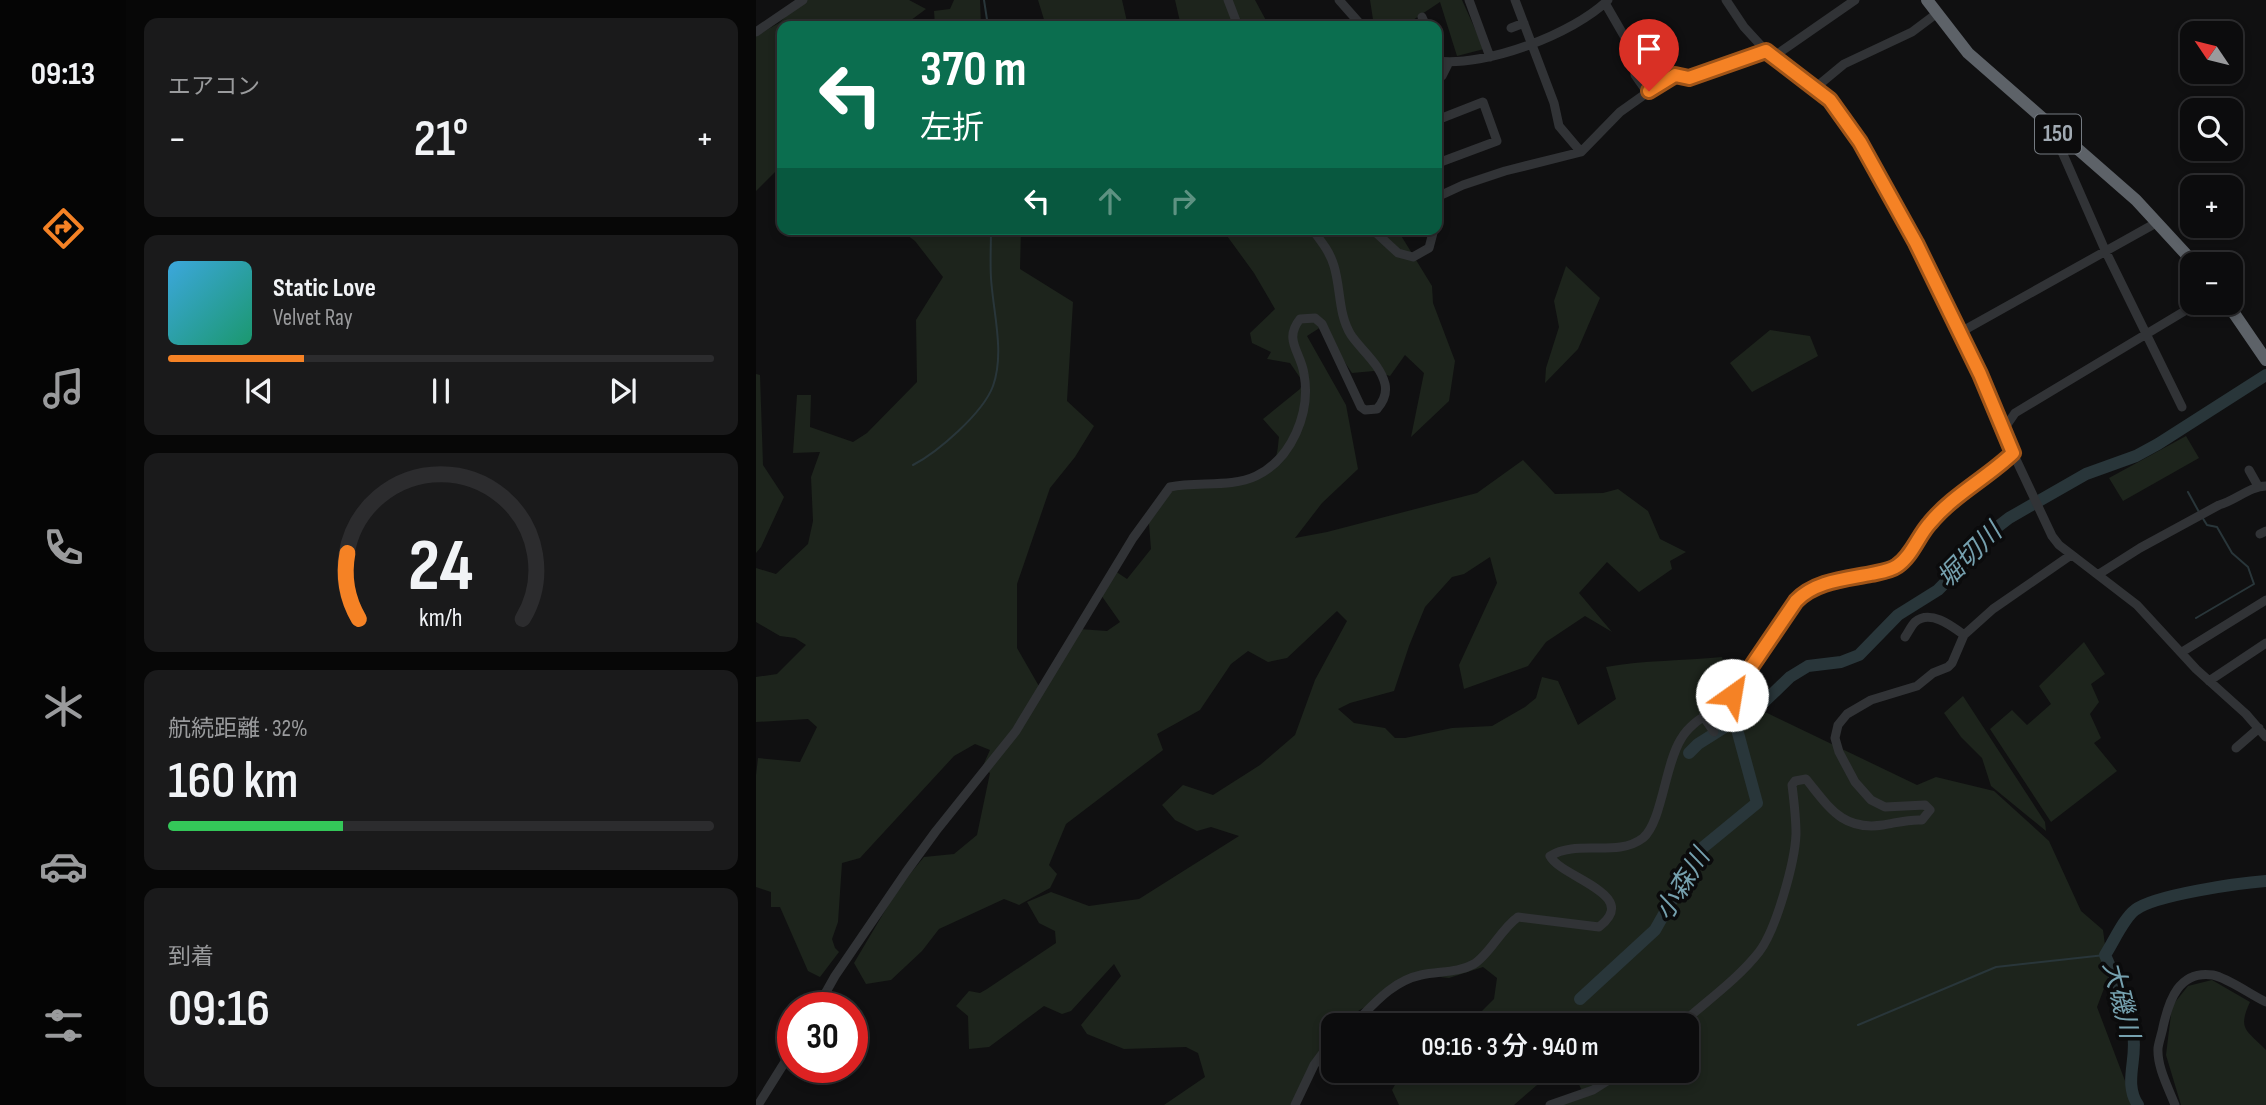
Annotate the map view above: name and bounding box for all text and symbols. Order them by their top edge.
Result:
pin [1619,19,1679,91]
north arrow [2180,21,2244,84]
map controls [2180,21,2243,315]
icon: arrive [1630,30,1668,68]
text: 370 m [920,41,1027,100]
icon: left [805,49,896,140]
text: 09:13 [31,55,95,94]
text: エアコン [168,73,260,101]
button: search [2180,98,2243,161]
text: 21° [414,108,468,171]
text: 左折 [920,109,984,148]
road number: 150 [2035,114,2081,154]
text: − [168,117,187,162]
text: + [695,117,714,162]
button: + [2180,175,2243,238]
icon: left [1018,182,1056,220]
icon: ahead [1091,182,1129,220]
icon: right [1164,182,1202,220]
icon: directions [39,204,88,253]
button: − [2180,252,2243,315]
text: Static Love [273,273,376,304]
text: Velvet Ray [273,304,353,332]
icon: music [39,364,88,413]
icon: previous [240,372,278,410]
icon: pause [422,372,460,410]
icon: next [604,372,642,410]
water label: 堀切川 [1931,515,2011,595]
icon: phone [39,523,88,572]
text: 24 [408,523,474,611]
text: km/h [419,602,463,633]
position arrow [1695,658,1769,732]
icon: climate [39,682,88,731]
text: 航続距離 · 32% [168,715,308,743]
text: 160 km [168,750,299,813]
water label: 小森川 [1649,841,1718,926]
icon: car [39,842,88,891]
text: 到着 [168,943,214,971]
water label: 大磯川 [2096,958,2145,1044]
text: 09:16 [168,978,270,1041]
speed limit sign: 30 [777,992,868,1083]
icon: filters [39,1001,88,1050]
text: 09:16 · 3 分 · 940 m [1421,1032,1599,1063]

